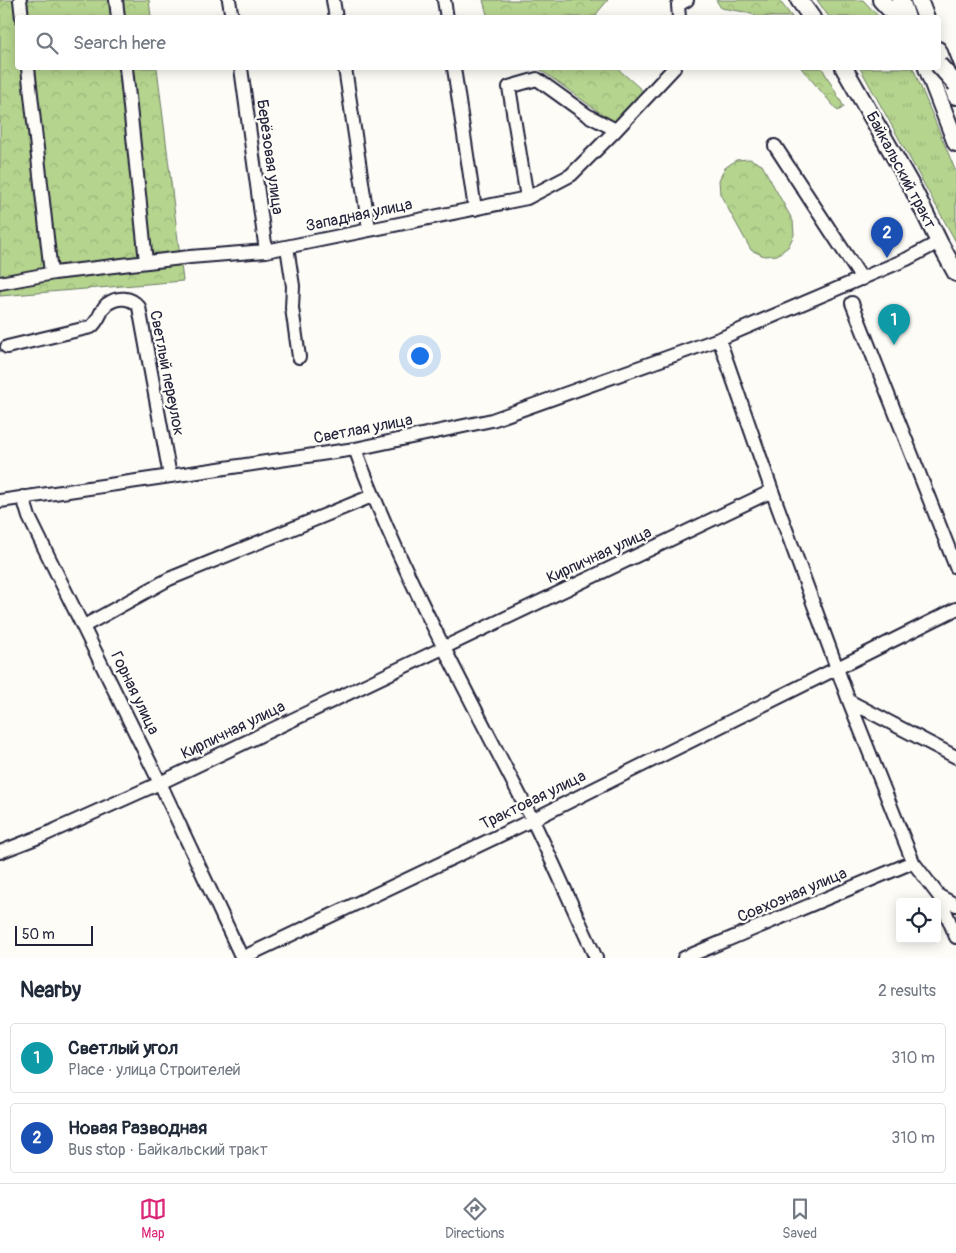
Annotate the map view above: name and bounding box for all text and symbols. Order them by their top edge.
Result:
search box [15,15,941,70]
icon: search [33,29,61,57]
text: Search here [73,31,166,55]
street label: Берёзовая улица [252,98,288,216]
street label: Байкальский тракт [862,108,940,232]
street label: Западная улица [304,194,414,236]
pin: 2 [871,217,903,258]
pin: 1 [878,304,910,345]
street label: Светлый переулок [145,309,189,437]
your location [407,343,433,369]
street label: Светлая улица [312,410,414,448]
street label: Кирпичная улица [543,522,655,588]
street label: Горная улица [106,648,164,738]
street label: Кирпичная улица [178,696,288,764]
street label: Трактовая улица [477,766,589,834]
street label: Совхозная улица [734,863,850,927]
map controls [896,898,941,943]
button: locate [896,898,941,943]
scale bar [15,923,92,946]
text: 50 m [22,926,55,943]
text: Nearby [20,977,81,1004]
text: 2 results [878,981,936,1001]
text: Светлый угол [68,1036,178,1060]
text: 1 [34,1048,40,1068]
text: 310 m [891,1048,935,1068]
text: Place · улица Строителей [68,1060,241,1080]
text: Новая Разводная [68,1116,207,1140]
text: 2 [33,1128,41,1148]
text: 310 m [891,1128,935,1148]
text: Bus stop · Байкальский тракт [68,1140,268,1160]
tab: Map [139,1195,167,1242]
tab: Directions [445,1195,504,1242]
tab: Saved [782,1195,817,1242]

